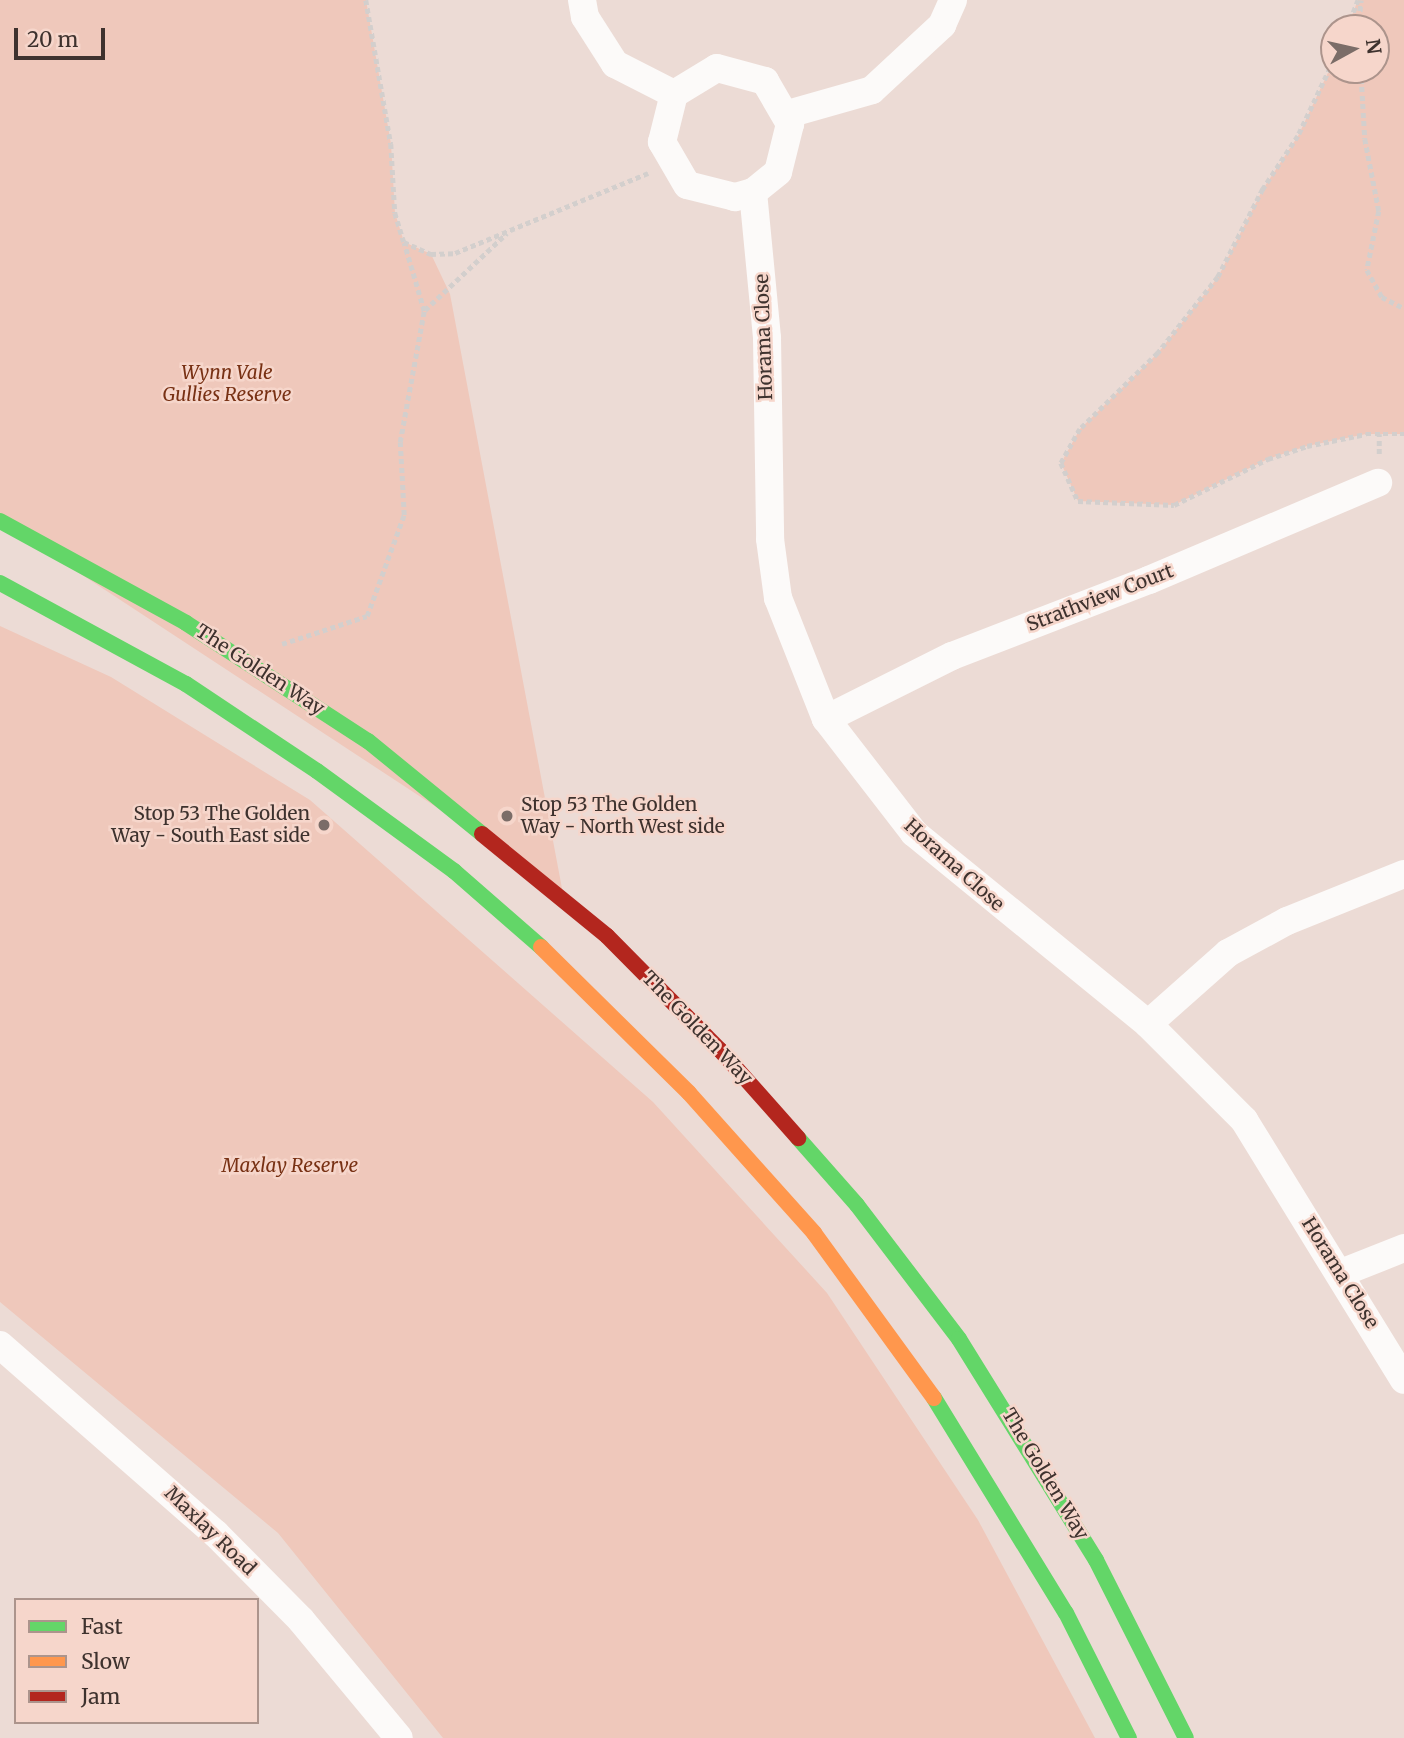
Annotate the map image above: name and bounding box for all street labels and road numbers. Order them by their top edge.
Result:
street label: Horama Close [750,273,778,401]
street label: Strathview Court [1024,560,1176,636]
street label: The Golden Way [191,620,329,720]
street label: Horama Close [899,814,1009,916]
street label: The Golden Way [637,967,757,1089]
street label: Horama Close [1297,1213,1383,1333]
street label: The Golden Way [997,1404,1093,1544]
street label: Maxlay Road [160,1482,260,1580]

